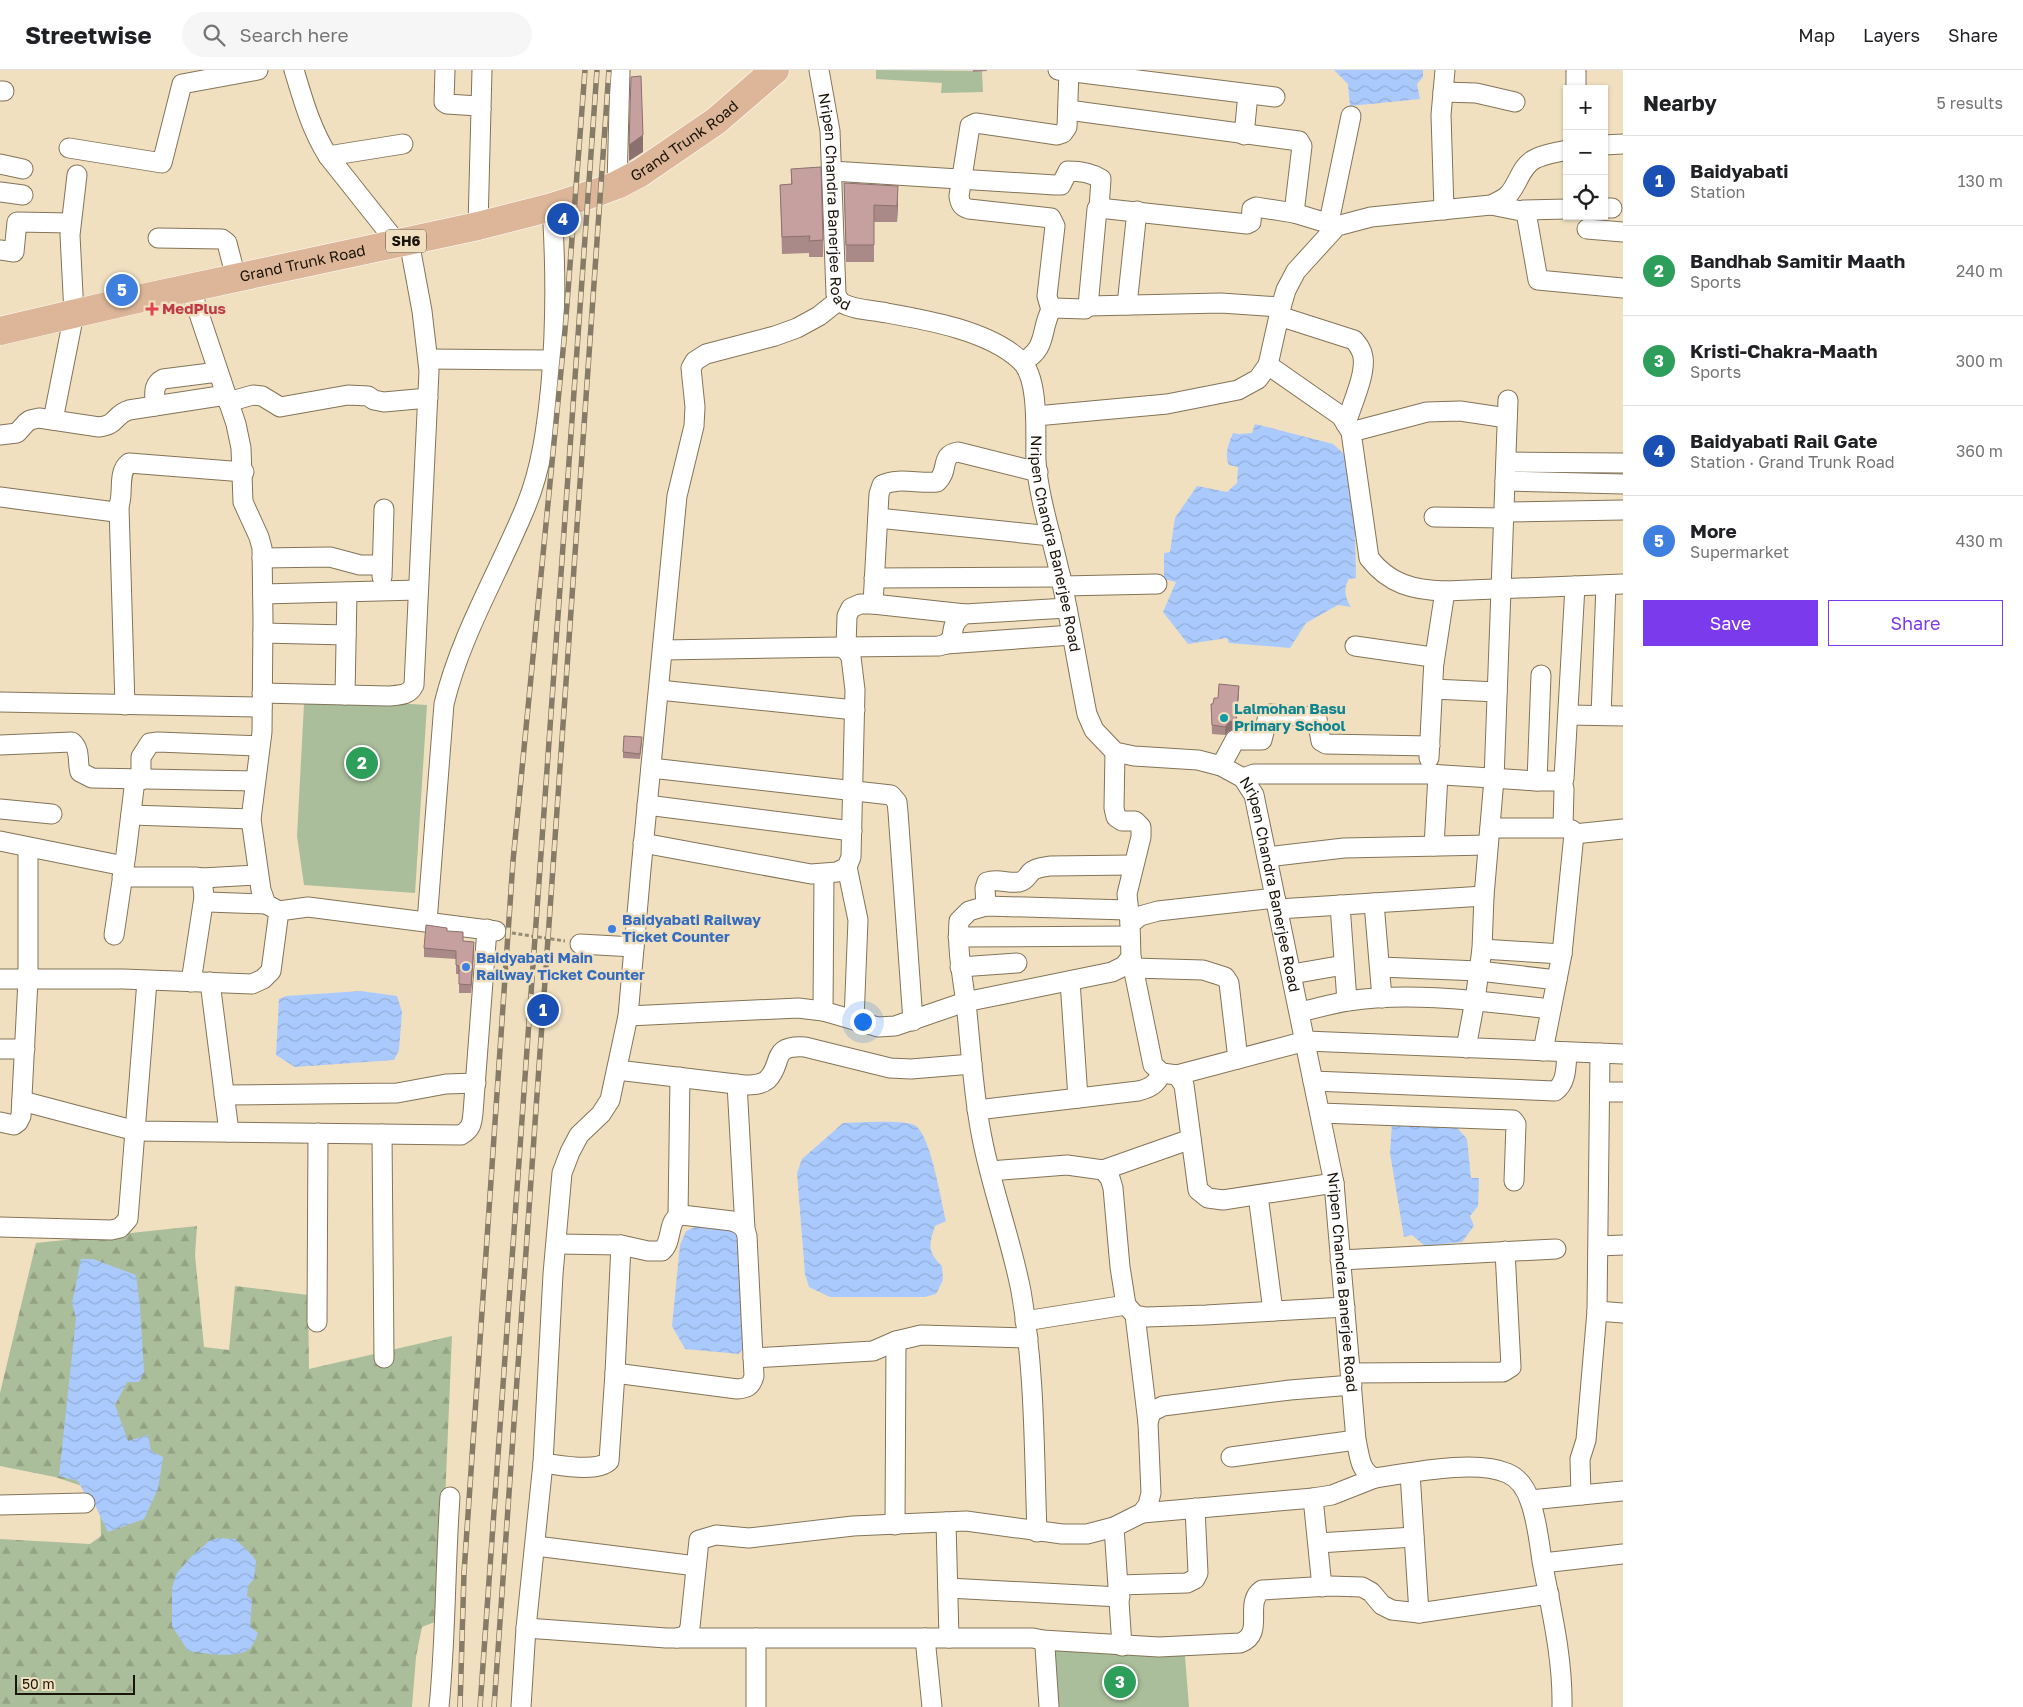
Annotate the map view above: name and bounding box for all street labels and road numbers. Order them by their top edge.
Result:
street label: Nripen Chandra Banerjee Road [815,91,854,314]
street label: Grand Trunk Road [627,96,741,184]
road number: SH6 [386,230,426,252]
street label: Grand Trunk Road [238,240,367,285]
street label: Nripen Chandra Banerjee Road [1028,435,1085,653]
street label: Nripen Chandra Banerjee Road [1237,773,1304,994]
street label: Nripen Chandra Banerjee Road [1324,1170,1362,1393]

